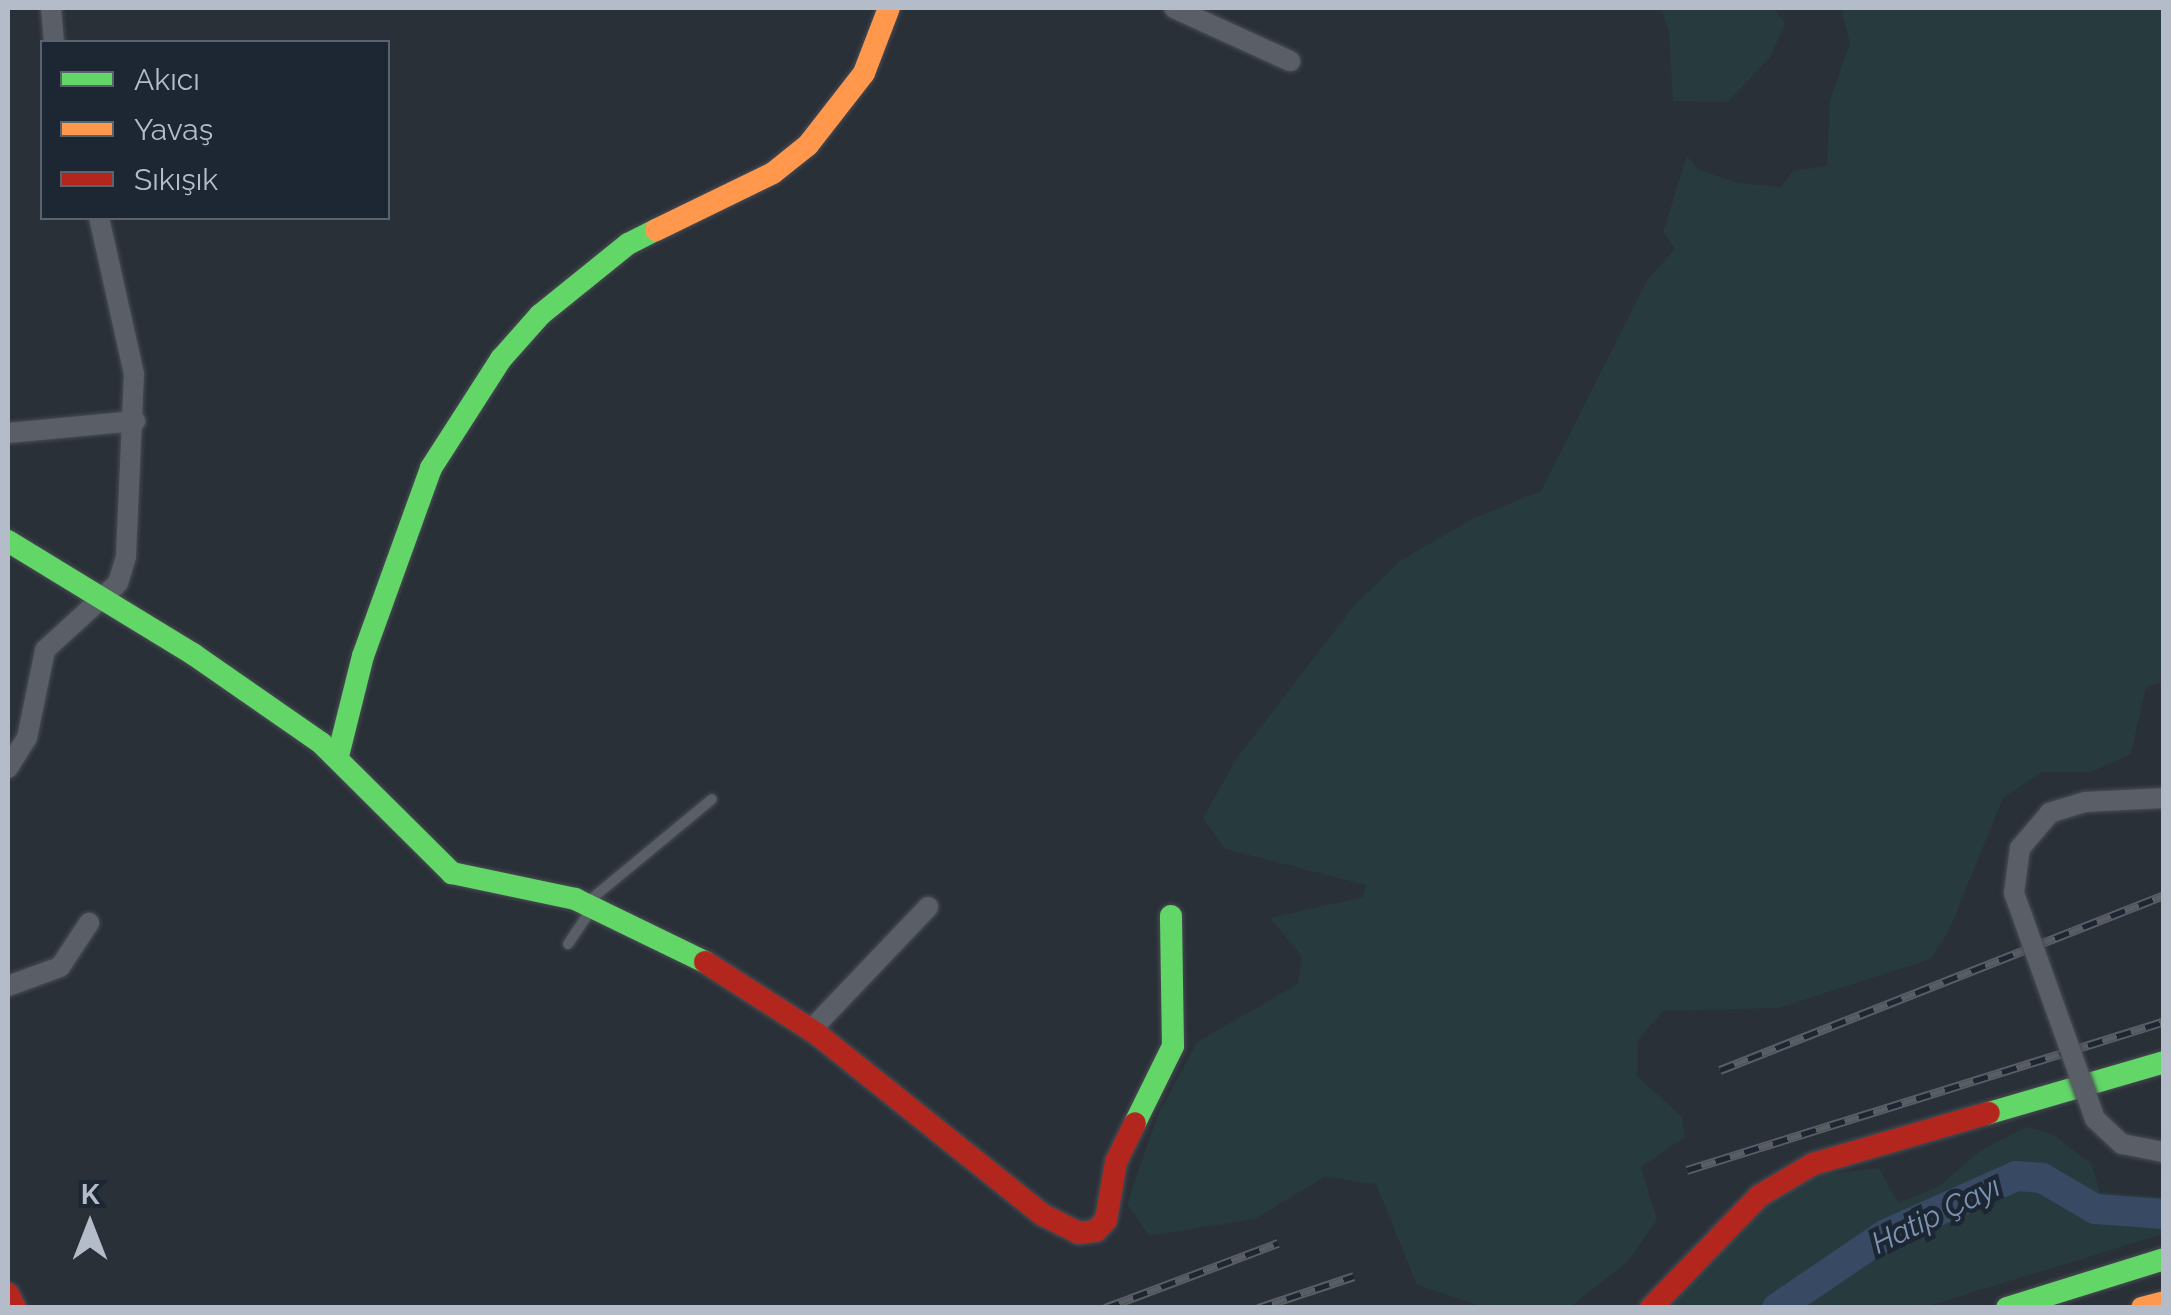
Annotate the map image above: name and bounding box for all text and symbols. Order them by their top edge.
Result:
legend [40,40,390,220]
text: Akıcı [134,62,200,97]
text: Yavaş [134,112,213,147]
text: Sıkışık [134,162,218,197]
water label: Hatip Çayı [1866,1168,2006,1262]
north arrow [40,1175,140,1275]
text: K [81,1178,99,1211]

